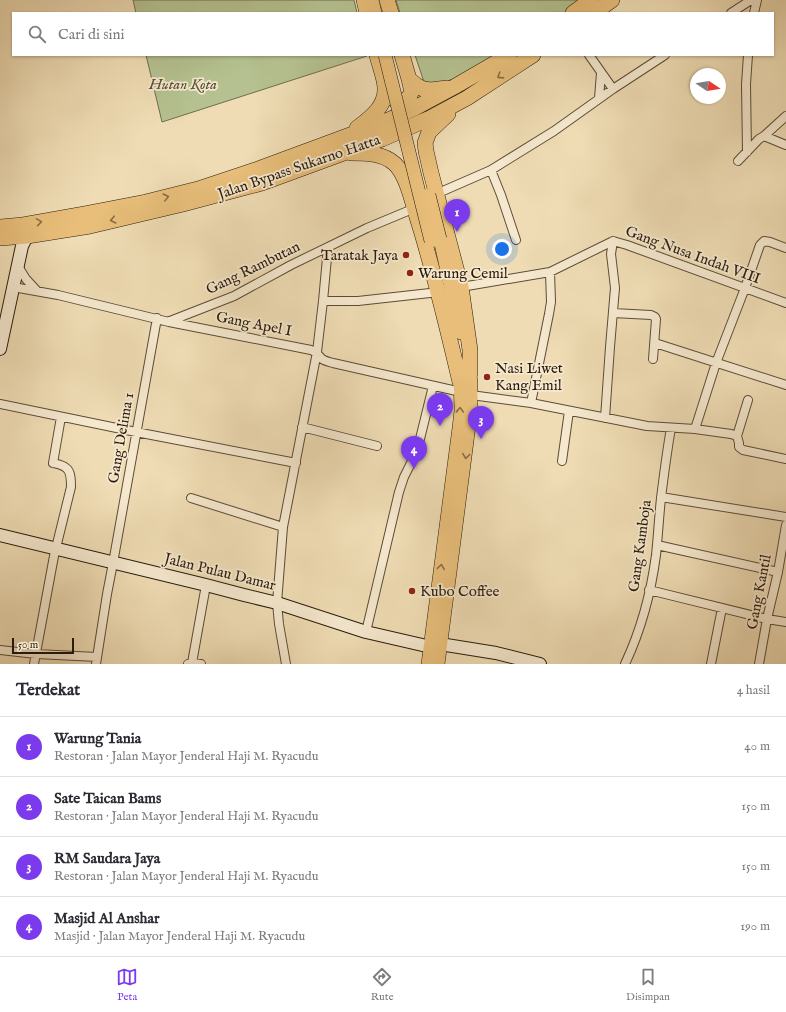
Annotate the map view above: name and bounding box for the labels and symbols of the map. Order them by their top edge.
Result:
north arrow [690,68,726,104]
one-way arrow [497,72,504,79]
park label: Hutan Kota [148,75,217,94]
street label: Jalan Bypass Sukarno Hatta [213,130,383,204]
one-way arrow [163,193,169,201]
pin: 1 [444,199,470,232]
one-way arrow [109,216,116,224]
one-way arrow [36,218,42,227]
street label: Gang Nusa Indah VIII [623,222,764,288]
street label: Gang Rambutan [203,237,303,299]
your location [492,239,512,259]
place label: Taratak Jaya [321,246,399,265]
marker: Taratak Jaya [401,250,411,260]
place label: Warung Cemil [418,264,509,283]
marker: Warung Cemil [405,268,415,278]
street label: Gang Apel I [214,307,294,341]
place label: Nasi Liwet Kang Emil [495,359,563,395]
marker: Nasi Liwet Kang Emil [482,372,492,382]
street label: Gang Delima 1 [104,391,138,485]
pin: 2 [427,393,453,426]
pin: 3 [468,406,494,439]
one-way arrow [456,407,465,413]
pin: 4 [401,436,427,469]
one-way arrow [462,453,471,459]
street label: Gang Kamboja [624,498,656,593]
street label: Jalan Pulau Damar [160,548,278,595]
street label: Gang Kantil [742,552,776,631]
one-way arrow [436,564,445,570]
place label: Kubo Coffee [420,582,500,601]
marker: Kubo Coffee [407,586,417,596]
scale bar [12,636,74,655]

